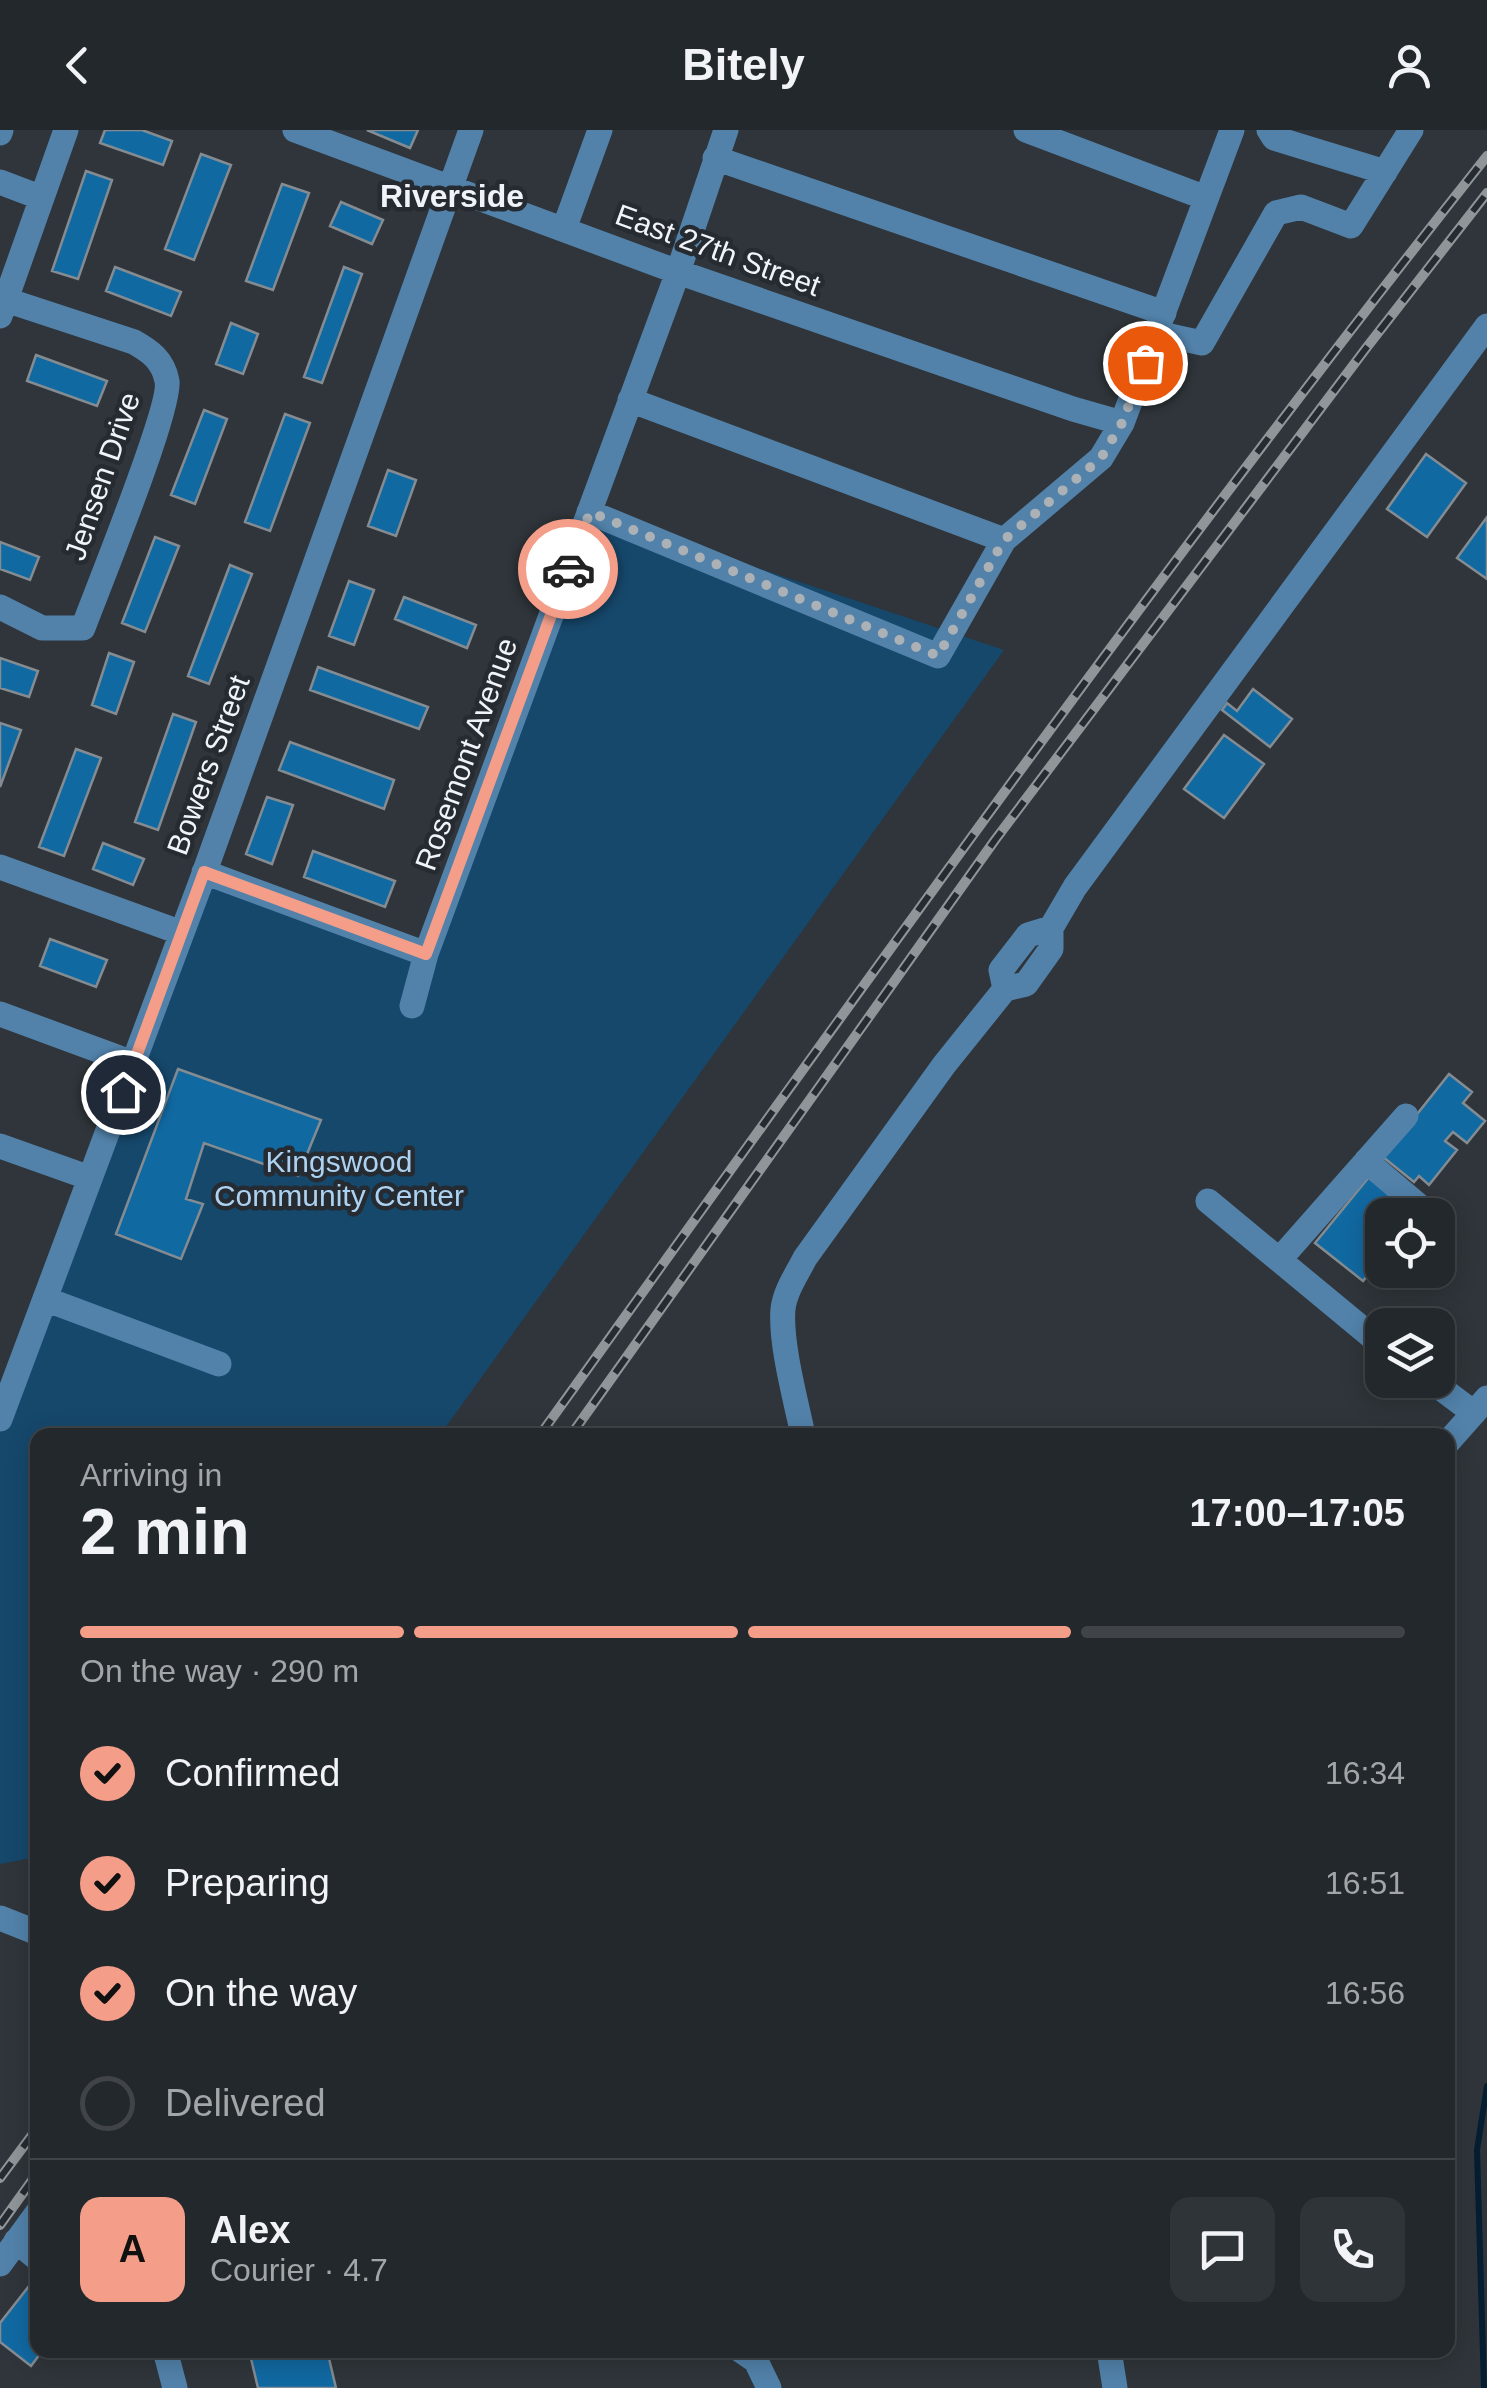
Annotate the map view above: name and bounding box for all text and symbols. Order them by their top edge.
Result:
icon: back [50,38,105,93]
icon: person [1382,38,1437,93]
text: Bitely [682,39,805,90]
district label: Riverside [380,178,524,214]
street label: East 27th Street [611,198,825,303]
pin [1103,321,1188,406]
icon: bag [1118,336,1173,391]
street label: Jensen Drive [58,388,146,564]
courier [518,519,618,619]
icon: car [541,542,596,597]
street label: Rosemont Avenue [409,633,523,875]
street label: Bowers Street [160,670,256,859]
pin [81,1050,166,1135]
icon: home [96,1065,151,1120]
park label: Kingswood Community Center [214,1145,464,1212]
map controls [1365,1198,1455,1398]
button: locate [1365,1198,1455,1288]
button: layers [1365,1308,1455,1398]
text: Arriving in [80,1457,222,1493]
text: 17:00–17:05 [1189,1492,1405,1534]
text: 2 min [80,1495,250,1568]
text: On the way · 290 m [80,1653,359,1689]
icon: check [80,1746,135,1801]
text: Confirmed [165,1752,340,1794]
text: 16:34 [1325,1755,1405,1791]
icon: check [80,1856,135,1911]
text: Preparing [165,1862,330,1904]
text: 16:51 [1325,1865,1405,1901]
icon: check [80,1966,135,2021]
text: On the way [165,1972,357,2014]
text: 16:56 [1325,1975,1405,2011]
text: Delivered [165,2082,326,2124]
button: chat [1170,2197,1275,2302]
button: phone [1300,2197,1405,2302]
text: Alex [210,2209,290,2251]
text: A [119,2228,146,2270]
text: Courier · 4.7 [210,2252,388,2288]

